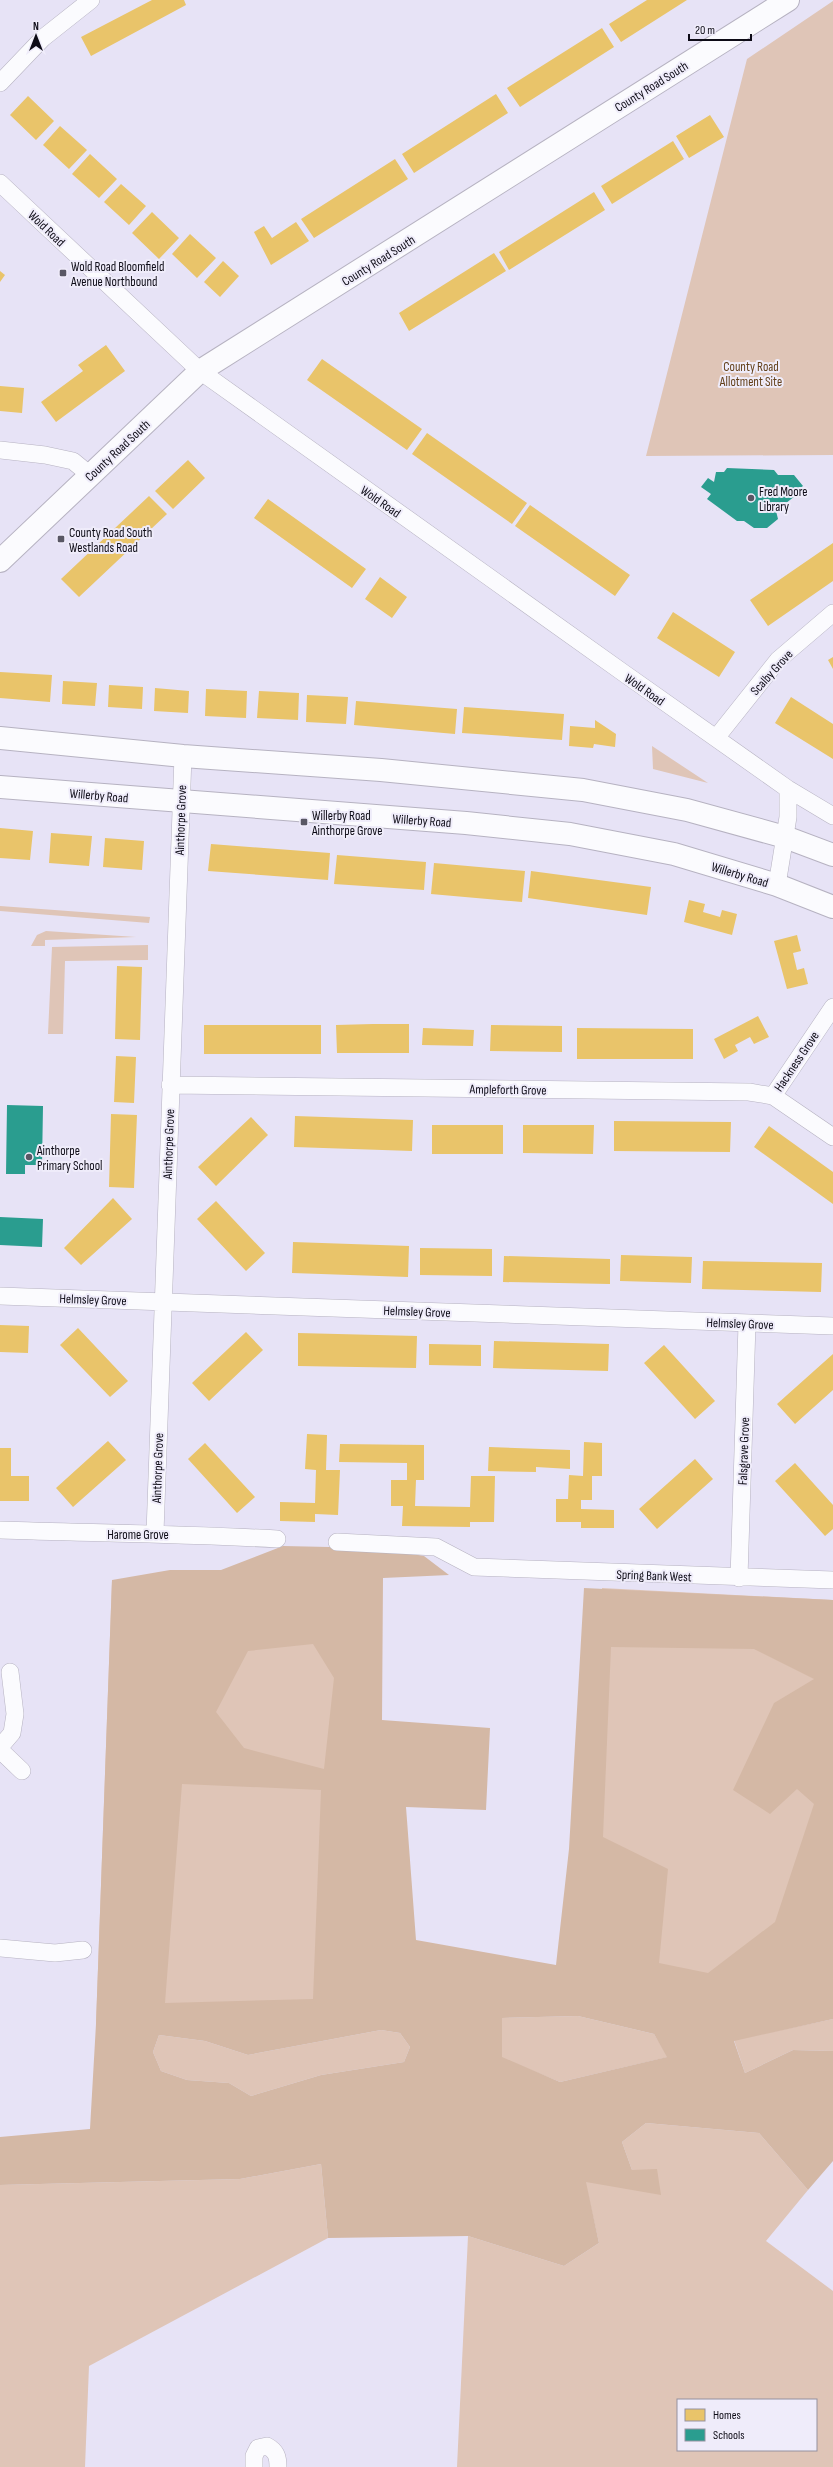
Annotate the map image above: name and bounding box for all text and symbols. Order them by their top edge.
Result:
north arrow [16,16,56,56]
scale bar [689,16,751,42]
text: N [33,20,39,33]
text: 20 m [695,23,715,38]
street label: County Road South [612,58,691,116]
street label: Wold Road [24,207,68,250]
street label: County Road South [339,232,418,290]
place label: Wold Road Bloomfield Avenue Northbound [70,259,164,290]
marker: Wold Road Bloomfield Avenue Northbound [58,268,68,278]
park label: County Road Allotment Site [719,359,782,390]
street label: County Road South [82,416,154,485]
street label: Wold Road [357,482,404,521]
place label: Fred Moore Library [759,484,807,515]
marker: Fred Moore Library [746,493,756,503]
place label: County Road South Westlands Road [69,525,152,556]
marker: County Road South Westlands Road [56,534,66,544]
street label: Scalby Grove [747,647,796,699]
street label: Wold Road [621,670,668,709]
street label: Willerby Road [69,785,129,807]
street label: Ainthorpe Grove [172,785,190,857]
place label: Willerby Road Ainthorpe Grove [311,808,382,839]
street label: Willerby Road [392,811,452,831]
marker: Willerby Road Ainthorpe Grove [299,817,309,827]
street label: Willerby Road [709,859,770,891]
street label: Hackness Grove [771,1028,823,1095]
street label: Ampleforth Grove [468,1081,547,1099]
street label: Ainthorpe Grove [160,1109,178,1181]
place label: Ainthorpe Primary School [36,1143,102,1174]
marker: Ainthorpe Primary School [24,1152,34,1162]
street label: Helmsley Grove [59,1291,127,1309]
street label: Helmsley Grove [383,1303,451,1321]
street label: Helmsley Grove [706,1315,774,1333]
street label: Falsgrave Grove [735,1417,753,1485]
street label: Ainthorpe Grove [149,1433,167,1505]
street label: Harome Grove [107,1527,169,1543]
street label: Spring Bank West [616,1567,692,1585]
legend [677,2399,817,2451]
text: Homes [713,2408,741,2423]
text: Schools [713,2428,745,2443]

